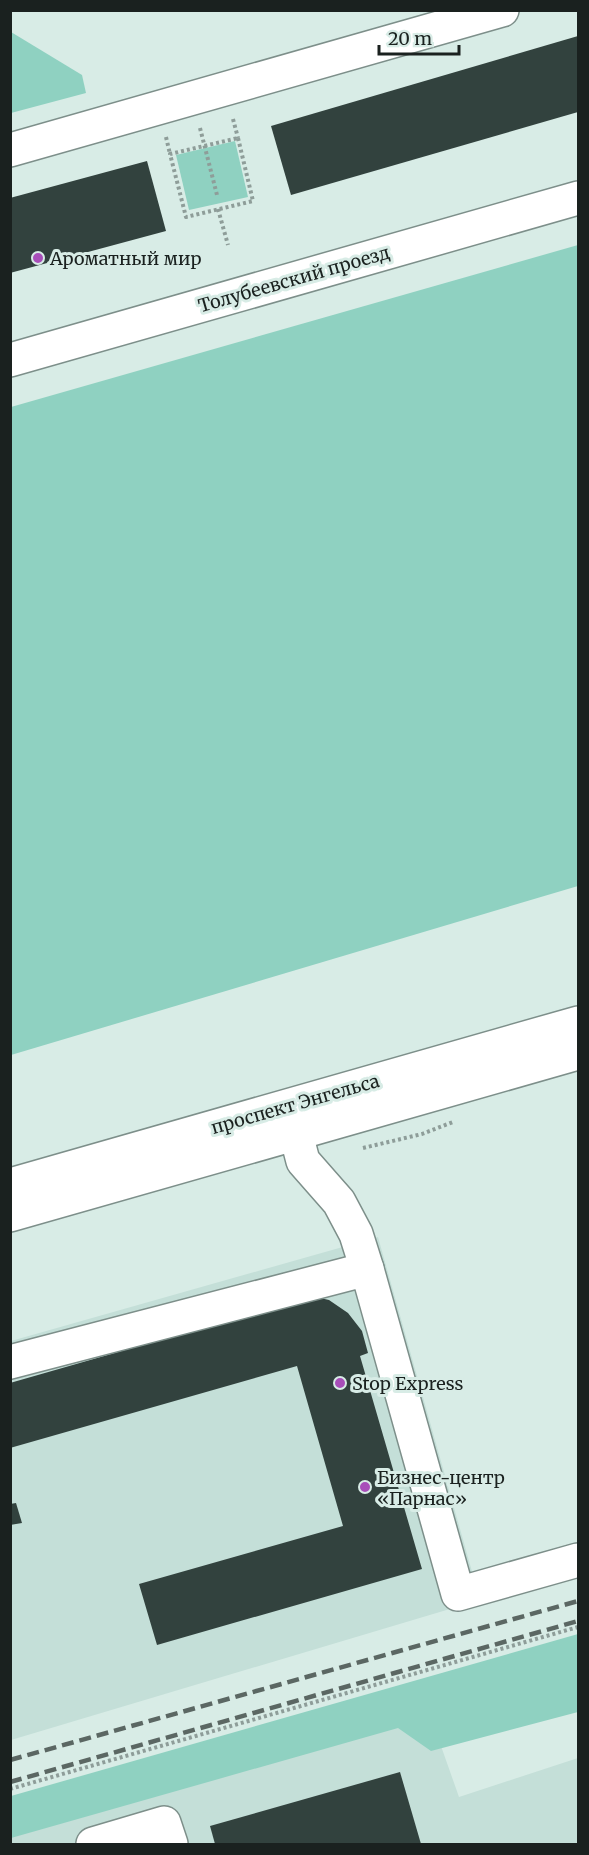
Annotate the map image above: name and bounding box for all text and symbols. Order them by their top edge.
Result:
scale bar [379,18,458,56]
text: 20 m [388,27,432,50]
street label: Толубеевский проезд [195,241,393,317]
place label: Ароматный мир [49,247,201,270]
marker: Ароматный мир [31,251,45,265]
street label: проспект Энгельса [208,1069,382,1139]
place label: Stop Express [352,1372,464,1395]
marker: Stop Express [333,1376,347,1390]
place label: Бизнес-центр «Парнас» [377,1466,505,1510]
marker: Бизнес-центр «Парнас» [358,1480,372,1494]

